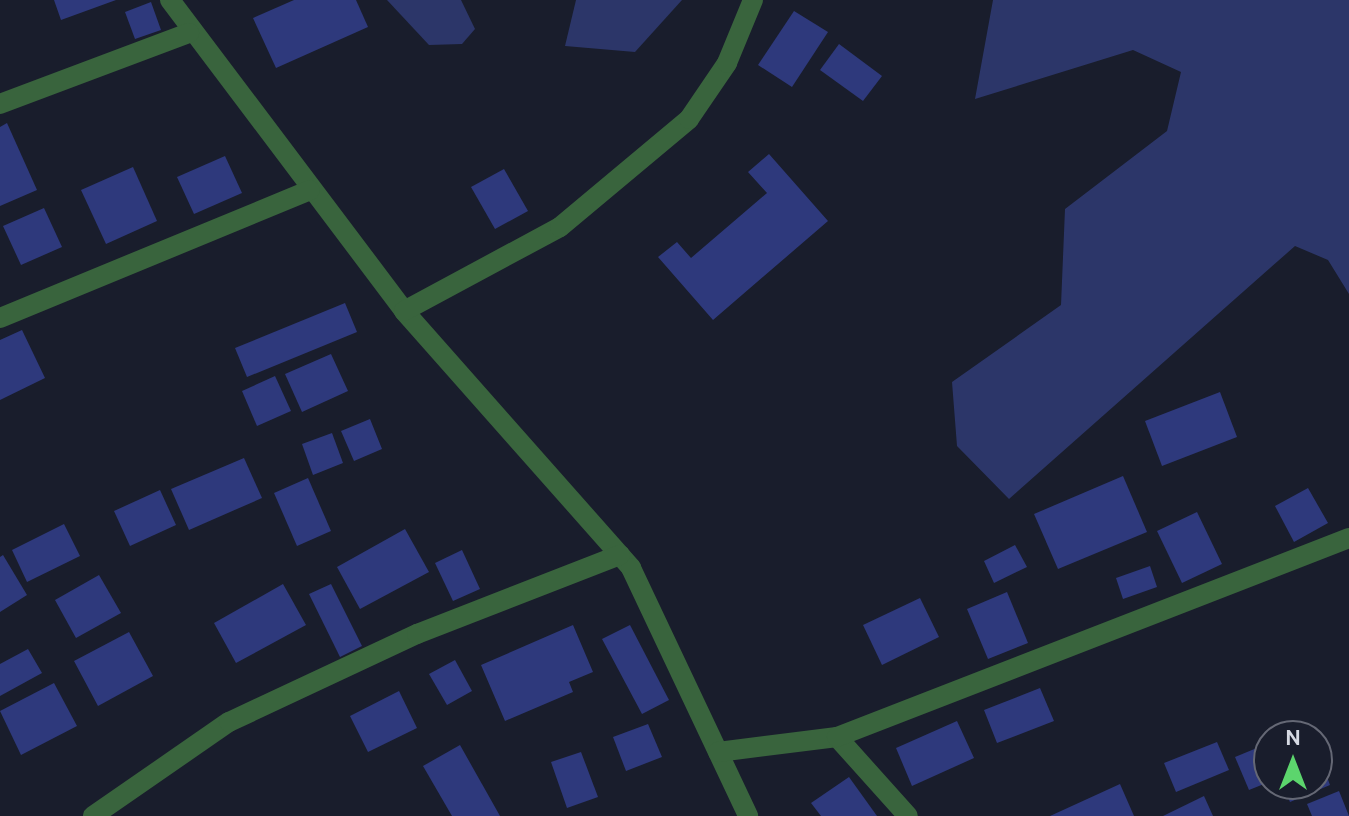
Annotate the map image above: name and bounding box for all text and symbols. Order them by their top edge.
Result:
north arrow [1253,720,1333,800]
text: N [1285,724,1301,751]

